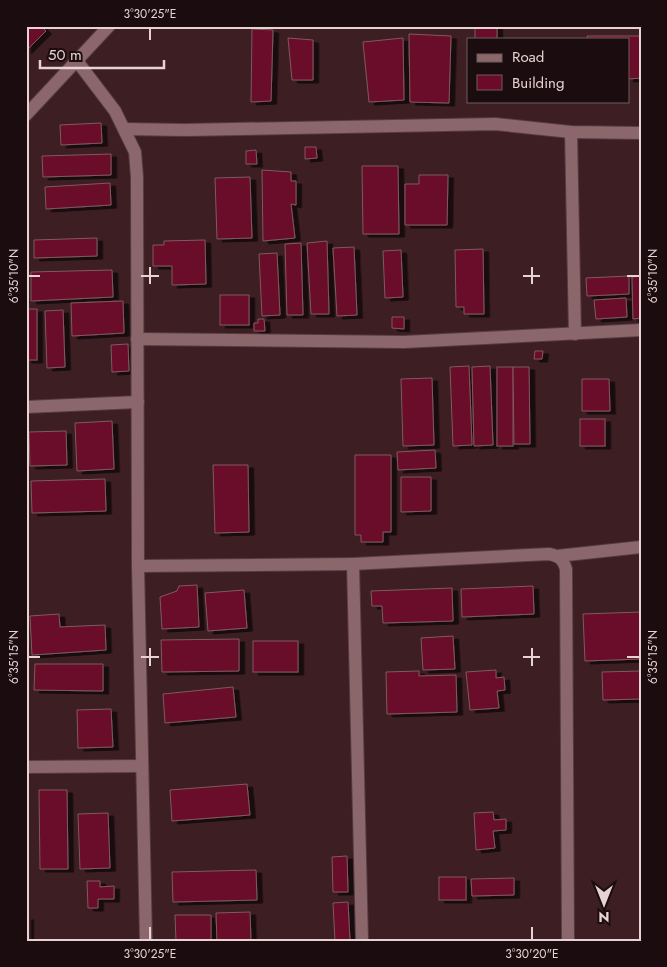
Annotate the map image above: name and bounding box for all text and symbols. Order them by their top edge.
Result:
text: 3°30'25"E [124,5,176,23]
scale bar [40,38,164,70]
legend [467,38,630,102]
text: 50 m [48,44,82,66]
text: Road [512,46,544,68]
text: Building [512,72,564,94]
text: 6°35'10"N [5,249,23,303]
text: 6°35'10"N [644,249,662,303]
text: 6°35'15"N [5,630,23,684]
text: 6°35'15"N [644,630,662,684]
north arrow [580,880,630,930]
text: N [598,907,610,927]
text: 3°30'25"E [124,945,176,963]
text: 3°30'20"E [505,945,559,963]

